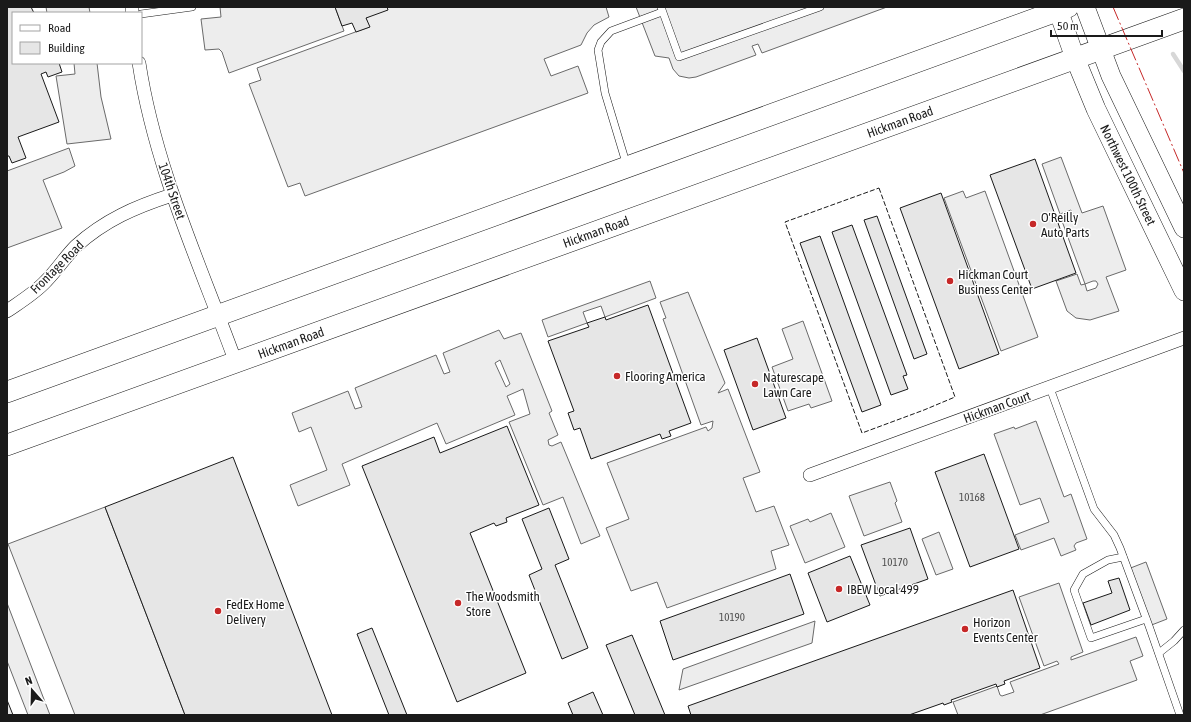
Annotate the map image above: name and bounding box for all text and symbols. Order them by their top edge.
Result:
legend [12,12,142,64]
scale bar [1051,12,1162,38]
text: 50 m [1057,19,1079,33]
text: Road [48,21,71,35]
text: Building [48,41,86,55]
street label: Hickman Road [865,103,935,141]
street label: Northwest 100th Street [1097,122,1159,228]
street label: 104th Street [155,161,189,221]
place label: O'Reilly Auto Parts [1041,210,1090,240]
street label: Hickman Road [561,213,631,251]
marker: O'Reilly Auto Parts [1028,219,1038,229]
street label: Frontage Road [27,237,87,297]
place label: Hickman Court Business Center [958,267,1033,297]
marker: Hickman Court Business Center [945,276,955,286]
street label: Hickman Road [256,324,326,362]
place label: Flooring America [625,369,706,384]
place label: Naturescape Lawn Care [763,370,824,400]
marker: Flooring America [612,371,622,381]
marker: Naturescape Lawn Care [750,379,760,389]
street label: Hickman Court [961,388,1033,426]
house number: 10168 [959,491,985,503]
house number: 10170 [882,556,908,568]
place label: IBEW Local 499 [847,582,919,597]
marker: IBEW Local 499 [834,584,844,594]
place label: The Woodsmith Store [466,589,540,619]
place label: FedEx Home Delivery [226,597,285,627]
marker: The Woodsmith Store [453,598,463,608]
marker: FedEx Home Delivery [213,606,223,616]
house number: 10190 [719,611,745,623]
place label: Horizon Events Center [973,615,1038,645]
marker: Horizon Events Center [960,624,970,634]
north arrow [12,670,52,710]
text: N [23,674,34,687]

